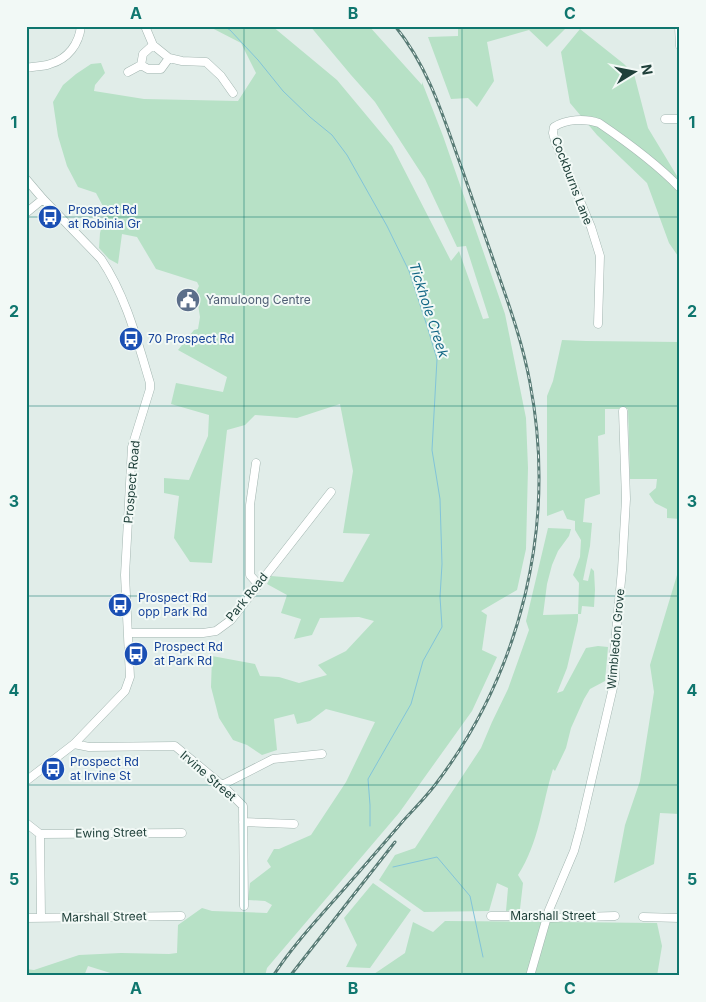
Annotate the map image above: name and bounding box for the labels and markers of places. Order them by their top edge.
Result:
place label: Prospect Rd at Robinia Gr [68,202,141,231]
bus stop icon: Prospect Rd at Robinia Gr [37,204,63,230]
public building icon: Yamuloong Centre [175,287,201,313]
place label: Yamuloong Centre [206,292,311,307]
bus stop icon: 70 Prospect Rd [118,326,144,352]
place label: 70 Prospect Rd [148,331,234,346]
place label: Prospect Rd opp Park Rd [138,590,207,619]
bus stop icon: Prospect Rd opp Park Rd [107,592,133,618]
place label: Prospect Rd at Park Rd [154,639,223,668]
bus stop icon: Prospect Rd at Park Rd [123,641,149,667]
place label: Prospect Rd at Irvine St [70,754,139,783]
bus stop icon: Prospect Rd at Irvine St [40,756,66,782]

